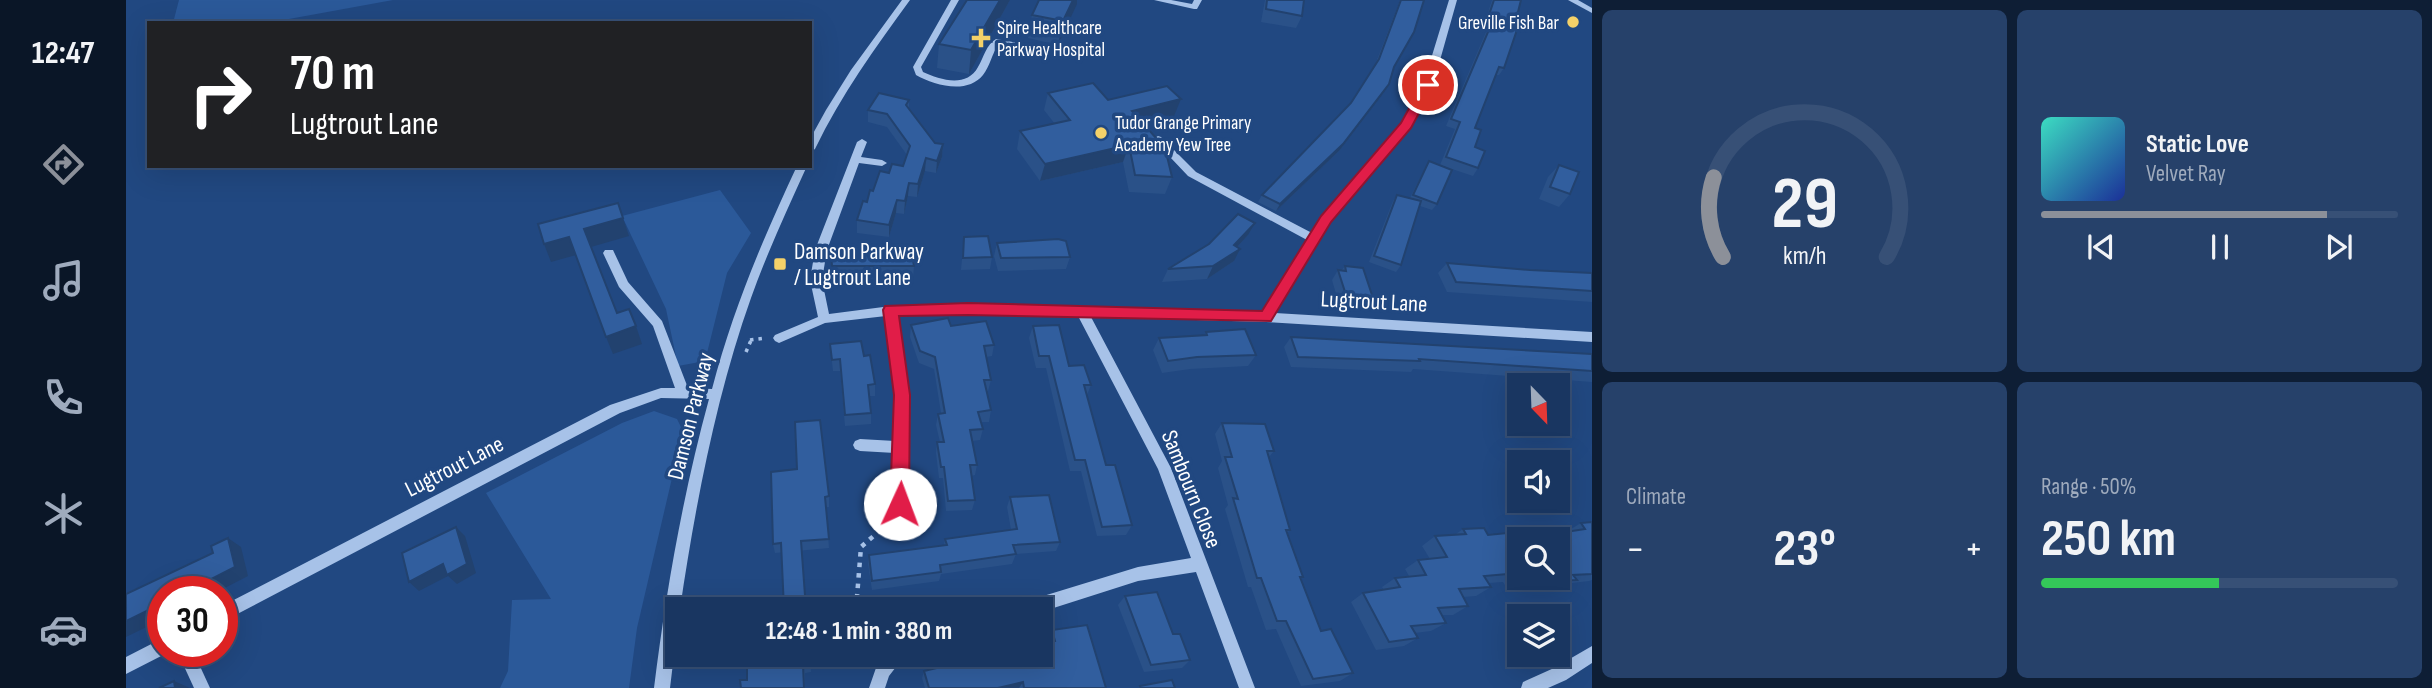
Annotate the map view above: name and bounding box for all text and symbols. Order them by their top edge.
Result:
place label: Greville Fish Bar [1458,12,1560,35]
marker: Greville Fish Bar [1565,14,1581,30]
place label: Spire Healthcare Parkway Hospital [997,17,1105,62]
marker: Spire Healthcare Parkway Hospital [971,28,991,48]
text: 12:47 [32,34,94,73]
text: 70 m [290,45,375,104]
icon: right [175,49,266,140]
pin [1398,55,1458,115]
icon: arrive [1409,66,1447,104]
text: Lugtrout Lane [290,105,439,144]
place label: Tudor Grange Primary Academy Yew Tree [1114,112,1252,157]
marker: Tudor Grange Primary Academy Yew Tree [1093,125,1109,141]
text: Static Love [2146,129,2249,160]
icon: directions [39,140,88,189]
text: Velvet Ray [2146,160,2226,188]
text: 29 [1771,162,1838,250]
icon: previous [2082,228,2120,266]
icon: pause [2201,228,2239,266]
icon: next [2320,228,2358,266]
place label: Damson Parkway / Lugtrout Lane [794,238,924,292]
text: km/h [1783,241,1826,272]
icon: music [39,256,88,305]
marker: Damson Parkway / Lugtrout Lane [772,256,788,272]
street label: Lugtrout Lane [1320,285,1428,319]
street label: Damson Parkway [662,350,720,483]
icon: phone [39,373,88,422]
north arrow [1507,373,1570,436]
map controls [1507,373,1570,667]
street label: Sambourn Close [1155,426,1227,552]
street label: Lugtrout Lane [401,430,508,504]
button: sound [1507,450,1570,513]
position arrow [863,467,937,541]
text: Range · 50% [2041,473,2136,501]
text: Climate [1626,483,1686,511]
icon: climate [39,489,88,538]
text: 250 km [2041,508,2176,571]
text: 23° [1773,518,1836,581]
button: search [1507,527,1570,590]
text: − [1626,527,1645,572]
text: + [1964,527,1983,572]
speed limit sign: 30 [147,576,238,667]
button: layers [1507,604,1570,667]
icon: car [39,605,88,654]
text: 12:48 · 1 min · 380 m [766,616,952,647]

